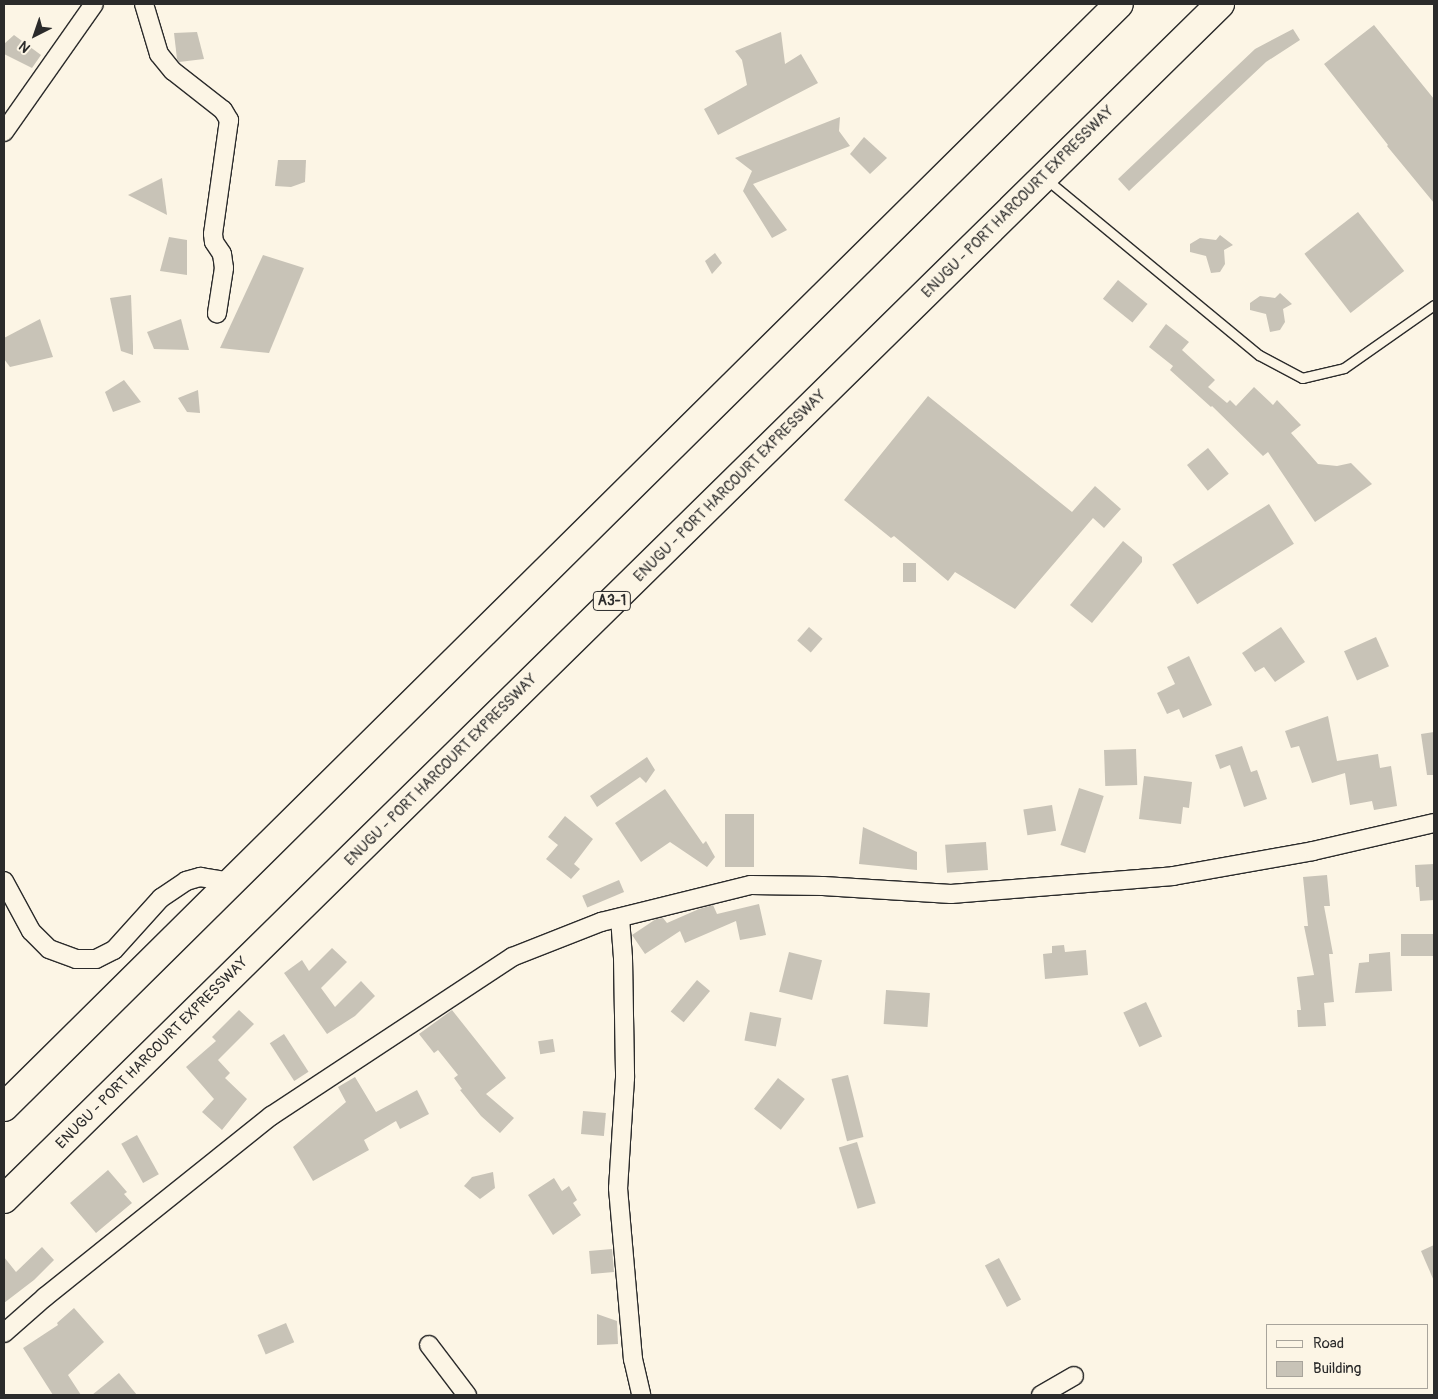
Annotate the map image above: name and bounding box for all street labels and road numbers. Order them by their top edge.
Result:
street label: ENUGU - PORT HARCOURT EXPRESSWAY [918,102,1118,302]
street label: ENUGU - PORT HARCOURT EXPRESSWAY [630,386,830,586]
road number: A3-1 [592,590,632,612]
street label: ENUGU - PORT HARCOURT EXPRESSWAY [341,670,541,870]
street label: ENUGU - PORT HARCOURT EXPRESSWAY [52,953,252,1153]

